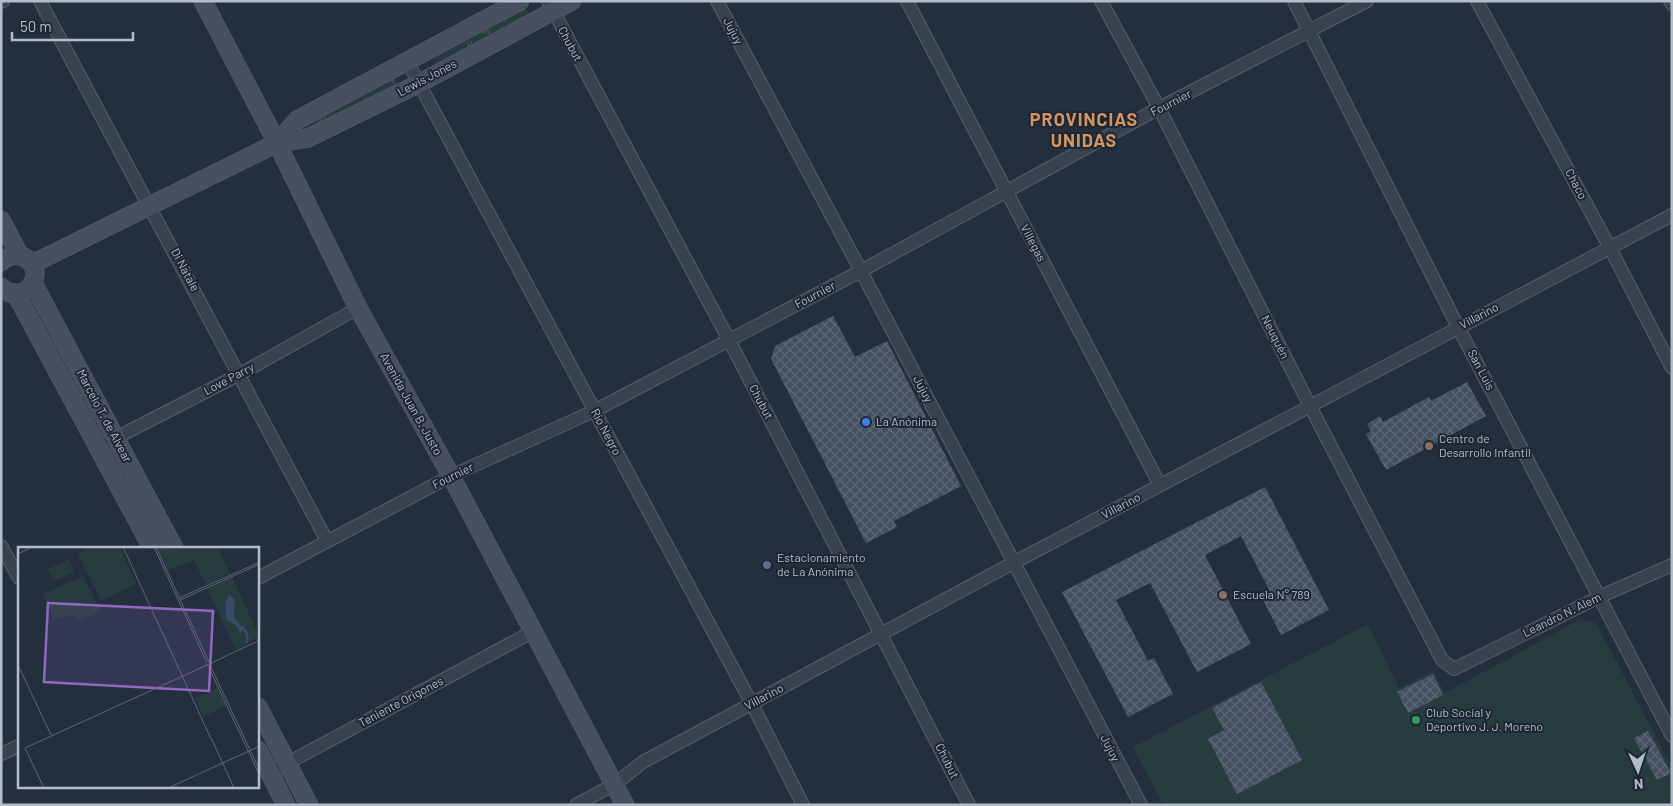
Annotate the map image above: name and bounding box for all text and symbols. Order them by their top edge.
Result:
scale bar [12,10,134,42]
street label: Jujuy [721,15,747,47]
text: 50 m [20,17,52,35]
street label: Chubut [556,24,586,63]
street label: Lewis Jones [395,56,459,99]
street label: Fournier [1148,86,1194,118]
district label: PROVINCIAS UNIDAS [1030,108,1138,151]
street label: Chaco [1563,166,1591,201]
street label: Villegas [1018,221,1050,264]
street label: Di Natale [169,246,203,293]
street label: Fournier [792,277,838,311]
street label: Villarino [1457,299,1500,331]
street label: Neuquén [1259,312,1293,361]
street label: San Luis [1465,347,1499,392]
street label: Avenida Juan B. Justo [378,350,446,457]
street label: Love Parry [201,359,257,397]
street label: Marcelo T. de Alvear [74,367,136,465]
street label: Jujuy [911,373,937,405]
street label: Chubut [747,382,777,421]
street label: Río Negro [589,406,625,457]
place label: La Anónima [876,414,937,428]
marker: La Anónima [860,416,872,428]
place label: Centro de Desarrollo Infantil [1439,431,1531,459]
marker: Centro de Desarrollo Infantil [1423,440,1435,452]
street label: Fournier [430,459,476,491]
street label: Villarino [1099,489,1142,521]
inset map [18,547,259,788]
place label: Estacionamiento de La Anónima [777,550,866,578]
marker: Estacionamiento de La Anónima [761,559,773,571]
place label: Escuela N° 789 [1233,587,1310,601]
marker: Escuela N° 789 [1217,589,1229,601]
street label: Leandro N. Alem [1520,589,1603,639]
street label: Teniente Origones [356,673,446,729]
street label: Villarino [742,680,785,712]
place label: Club Social y Deportivo J. J. Moreno [1426,705,1543,733]
marker: Club Social y Deportivo J. J. Moreno [1410,714,1422,726]
street label: Jujuy [1098,732,1124,764]
street label: Chubut [933,741,963,780]
north arrow [1613,746,1663,796]
text: N [1634,776,1644,793]

